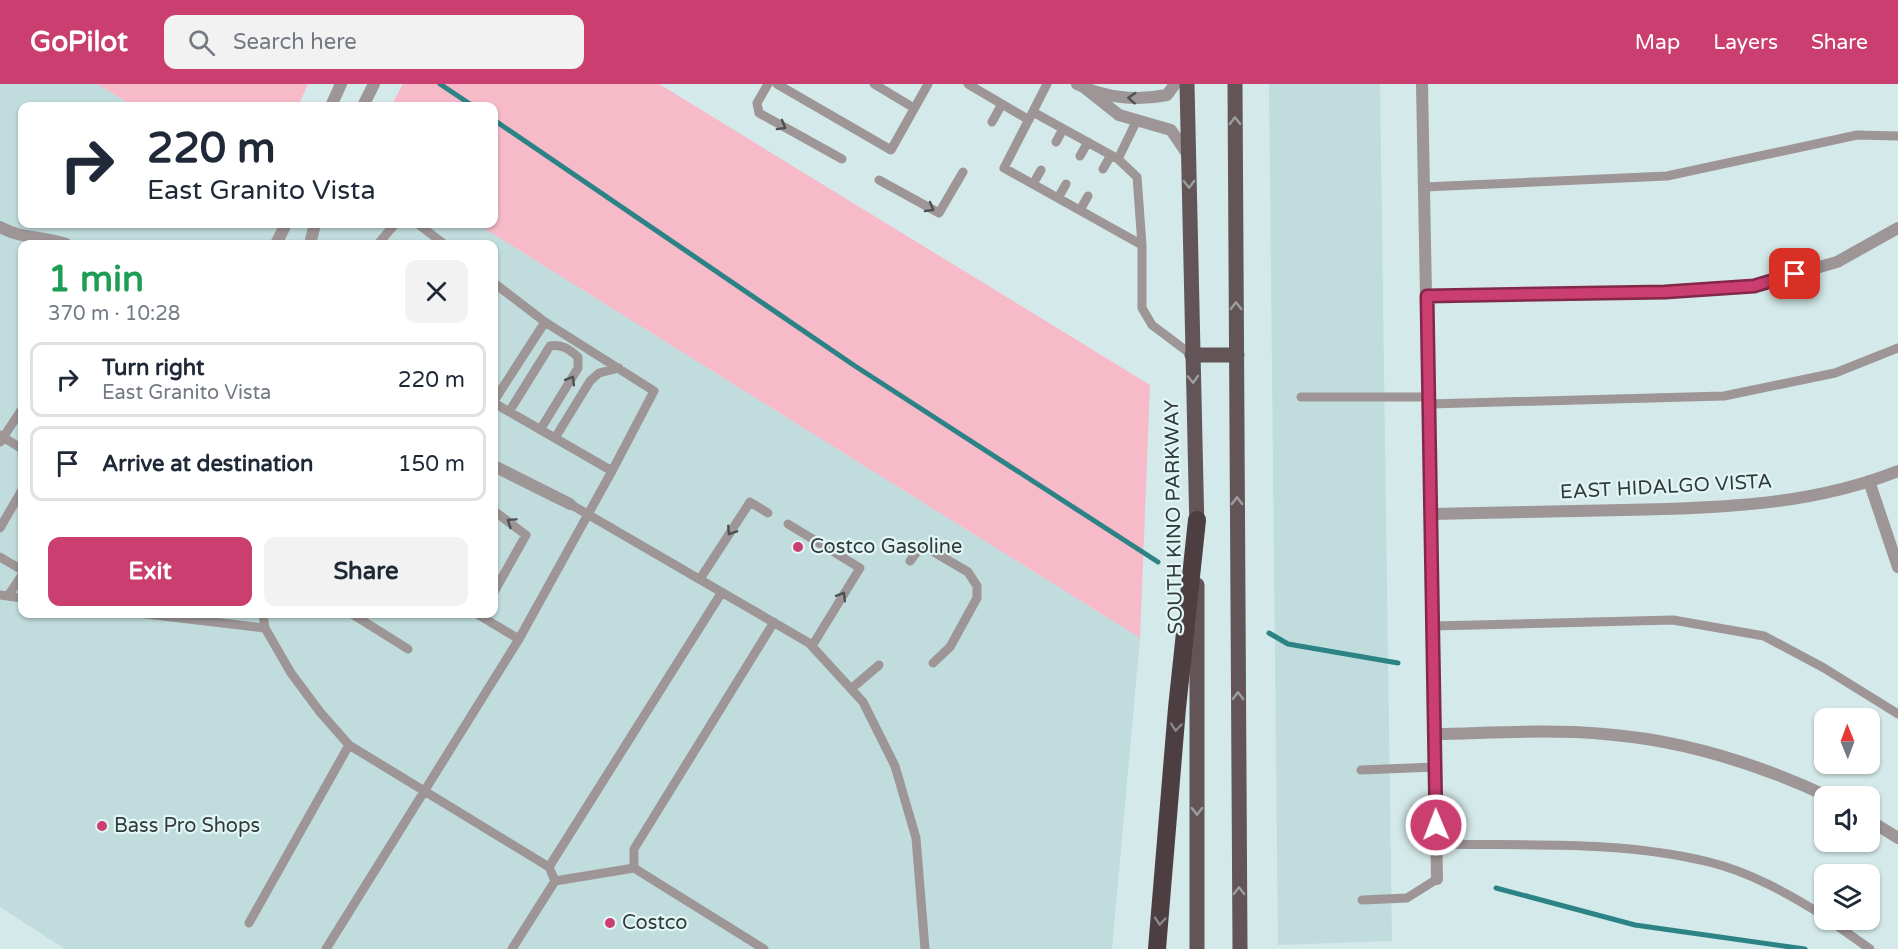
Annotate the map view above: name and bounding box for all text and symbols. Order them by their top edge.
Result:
search box [164,15,584,69]
text: GoPilot [30,25,128,59]
icon: search [185,26,218,59]
text: Search here [233,29,357,55]
text: Map [1635,30,1680,55]
text: Layers [1713,30,1778,55]
text: Share [1811,30,1868,55]
one-way arrow [1128,91,1137,104]
one-way arrow [1229,117,1241,126]
one-way arrow [776,118,786,130]
text: 220 m [147,123,276,174]
icon: right [48,126,126,204]
text: East Granito Vista [147,174,376,207]
one-way arrow [1183,180,1195,189]
one-way arrow [924,201,934,212]
pin [1769,248,1820,299]
icon: arrive [1778,257,1811,290]
text: 1 min [48,258,144,301]
button: close [405,260,468,323]
one-way arrow [1230,301,1243,310]
text: 370 m · 10:28 [48,302,180,326]
text: Turn right [102,355,204,381]
icon: right [51,363,84,396]
text: 220 m [398,367,465,393]
one-way arrow [1187,375,1199,384]
one-way arrow [563,376,575,386]
text: East Granito Vista [102,381,271,405]
street label: SOUTH KINO PARKWAY [1160,399,1188,635]
icon: arrive [51,447,84,480]
text: Arrive at destination [102,451,313,477]
text: 150 m [398,451,465,477]
street label: EAST HIDALGO VISTA [1559,469,1773,505]
one-way arrow [1231,496,1243,505]
one-way arrow [506,518,517,529]
one-way arrow [727,525,738,536]
place label: Costco Gasoline [810,535,962,559]
button: Exit [48,537,252,606]
button: Share [264,537,468,606]
marker: Costco Gasoline [791,540,805,554]
one-way arrow [835,592,847,602]
one-way arrow [1232,691,1244,700]
north arrow [1814,708,1880,774]
map controls [1814,708,1880,930]
one-way arrow [1170,722,1183,731]
button: sound [1814,786,1880,852]
position arrow [1404,793,1468,857]
one-way arrow [1191,807,1203,816]
place label: Bass Pro Shops [114,814,260,838]
marker: Bass Pro Shops [95,819,109,833]
button: layers [1814,864,1880,930]
one-way arrow [1233,886,1245,895]
place label: Costco [622,911,688,935]
marker: Costco [603,916,617,930]
one-way arrow [1153,916,1166,925]

